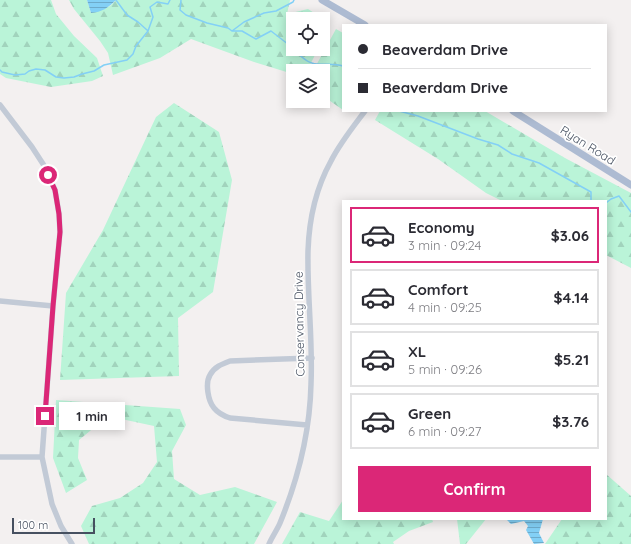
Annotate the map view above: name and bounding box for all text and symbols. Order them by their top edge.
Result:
map controls [286,12,330,108]
button: locate [286,12,330,56]
text: Beaverdam Drive [382,40,508,59]
button: layers [286,64,330,108]
text: Beaverdam Drive [382,78,508,97]
street label: Ryan Road [558,122,618,168]
route start [39,166,57,184]
icon: car [360,217,396,253]
text: Economy [408,218,475,237]
text: $3.06 [551,226,589,245]
text: 3 min · 09:24 [408,237,481,253]
street label: Conservancy Drive [291,271,307,377]
icon: car [360,279,396,315]
text: Comfort [408,280,469,299]
text: $4.14 [554,288,589,307]
text: 4 min · 09:25 [408,299,482,315]
icon: car [360,341,396,377]
text: XL [408,342,426,361]
text: $5.21 [554,350,589,369]
text: 5 min · 09:26 [408,361,482,377]
callout: 1 min [59,402,125,430]
icon: car [360,403,396,439]
text: Green [408,404,451,423]
route end [36,407,54,425]
text: 1 min [76,408,108,424]
text: $3.76 [552,412,589,431]
text: 6 min · 09:27 [408,423,481,439]
button: Confirm [358,466,591,512]
scale bar [12,516,95,535]
text: 100 m [18,518,48,532]

